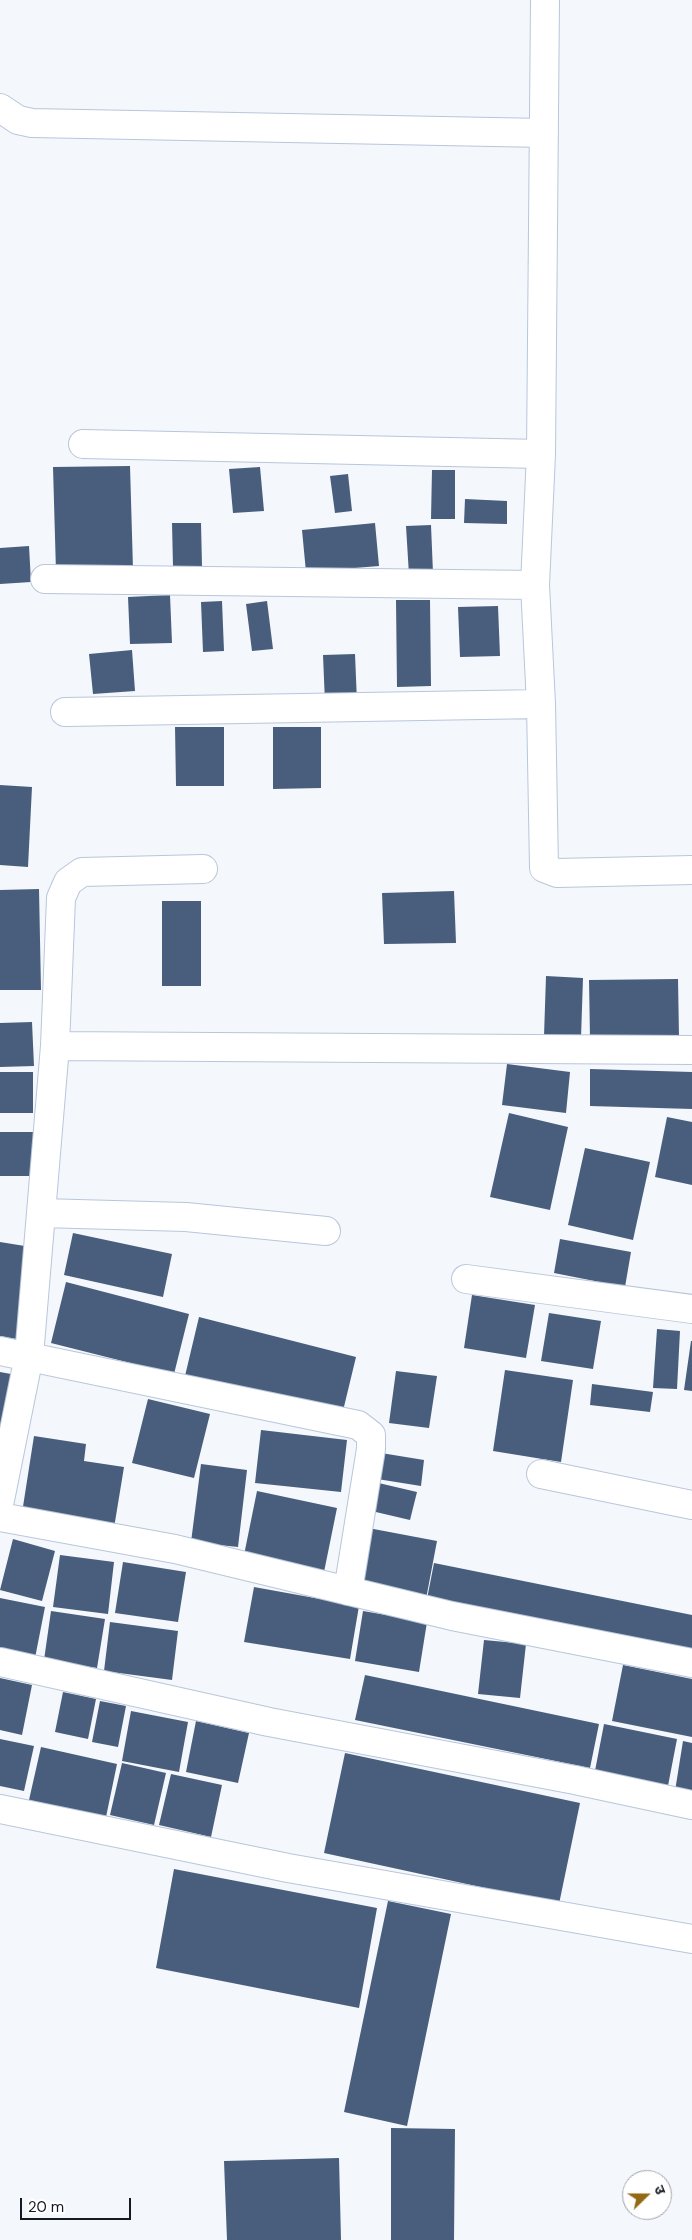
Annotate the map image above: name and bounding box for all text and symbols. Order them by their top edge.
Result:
north arrow [622,2170,672,2220]
text: उ [650,2183,670,2197]
scale bar [22,2188,134,2220]
text: 20 m [28,2197,64,2217]

